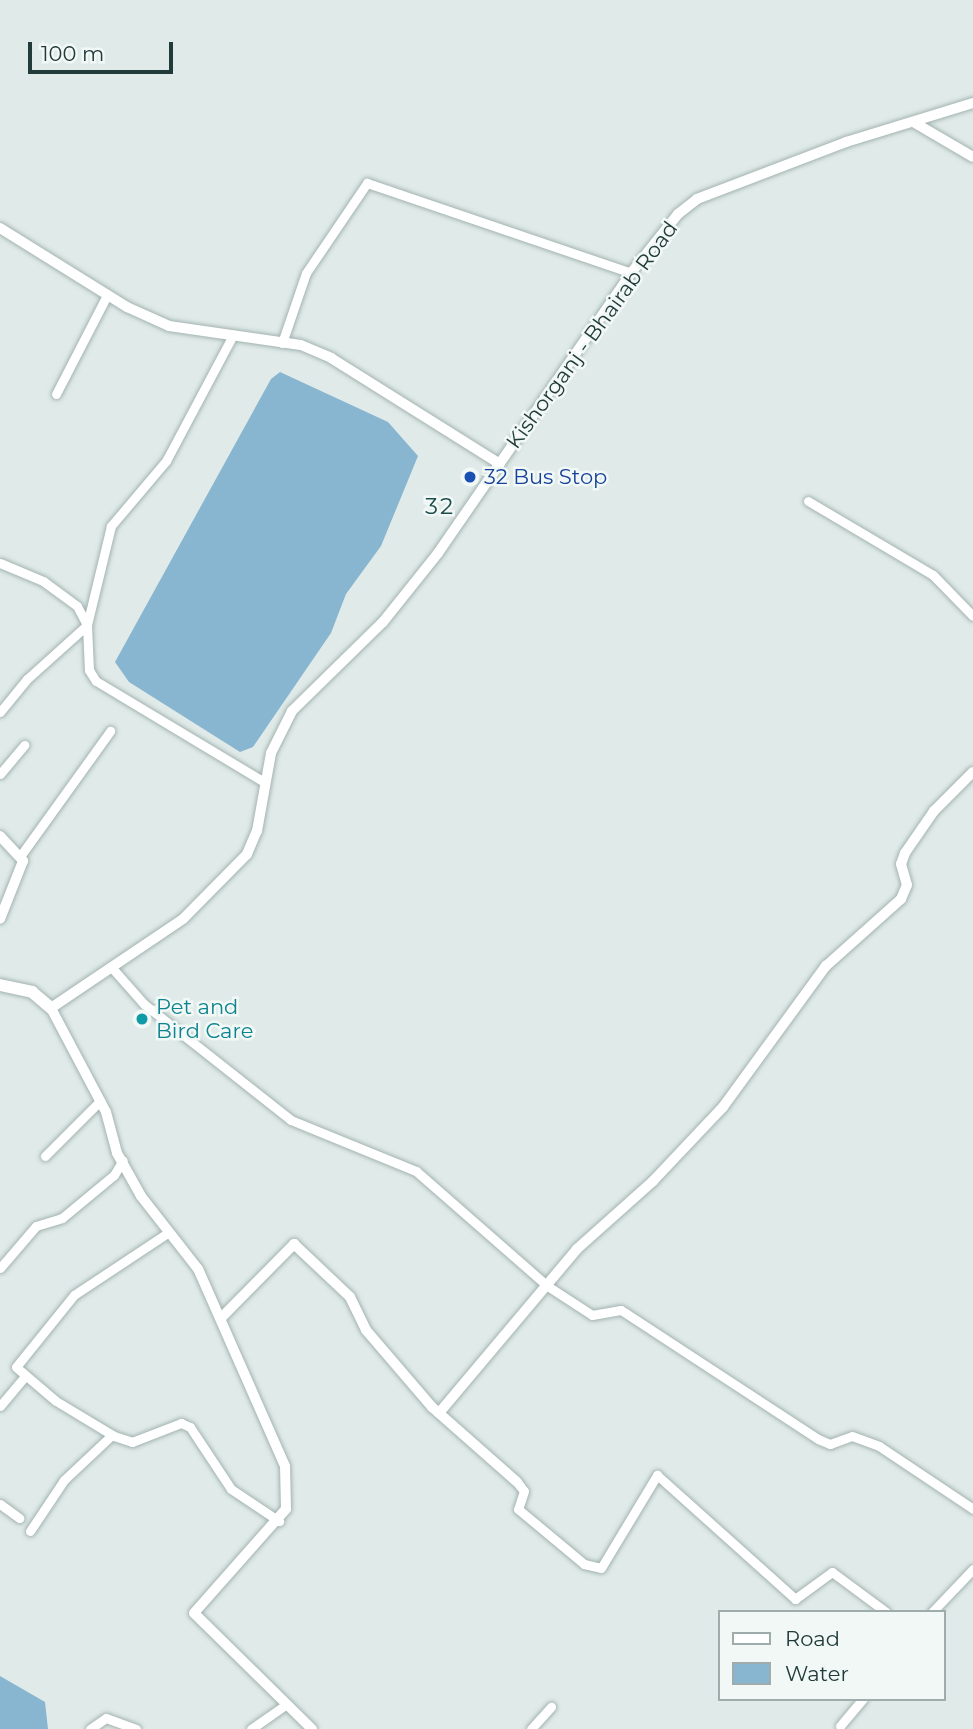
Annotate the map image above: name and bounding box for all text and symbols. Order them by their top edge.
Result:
scale bar [32,28,177,72]
text: 100 m [41,41,104,66]
street label: Kishorganj - Bhairab Road [501,216,683,454]
place label: 32 Bus Stop [484,464,607,490]
marker: 32 Bus Stop [462,469,478,485]
district label: 32 [425,492,455,520]
place label: Pet and Bird Care [156,994,253,1044]
marker: Pet and Bird Care [134,1011,150,1027]
legend [718,1610,945,1701]
text: Road [785,1626,840,1651]
text: Water [785,1661,849,1686]

